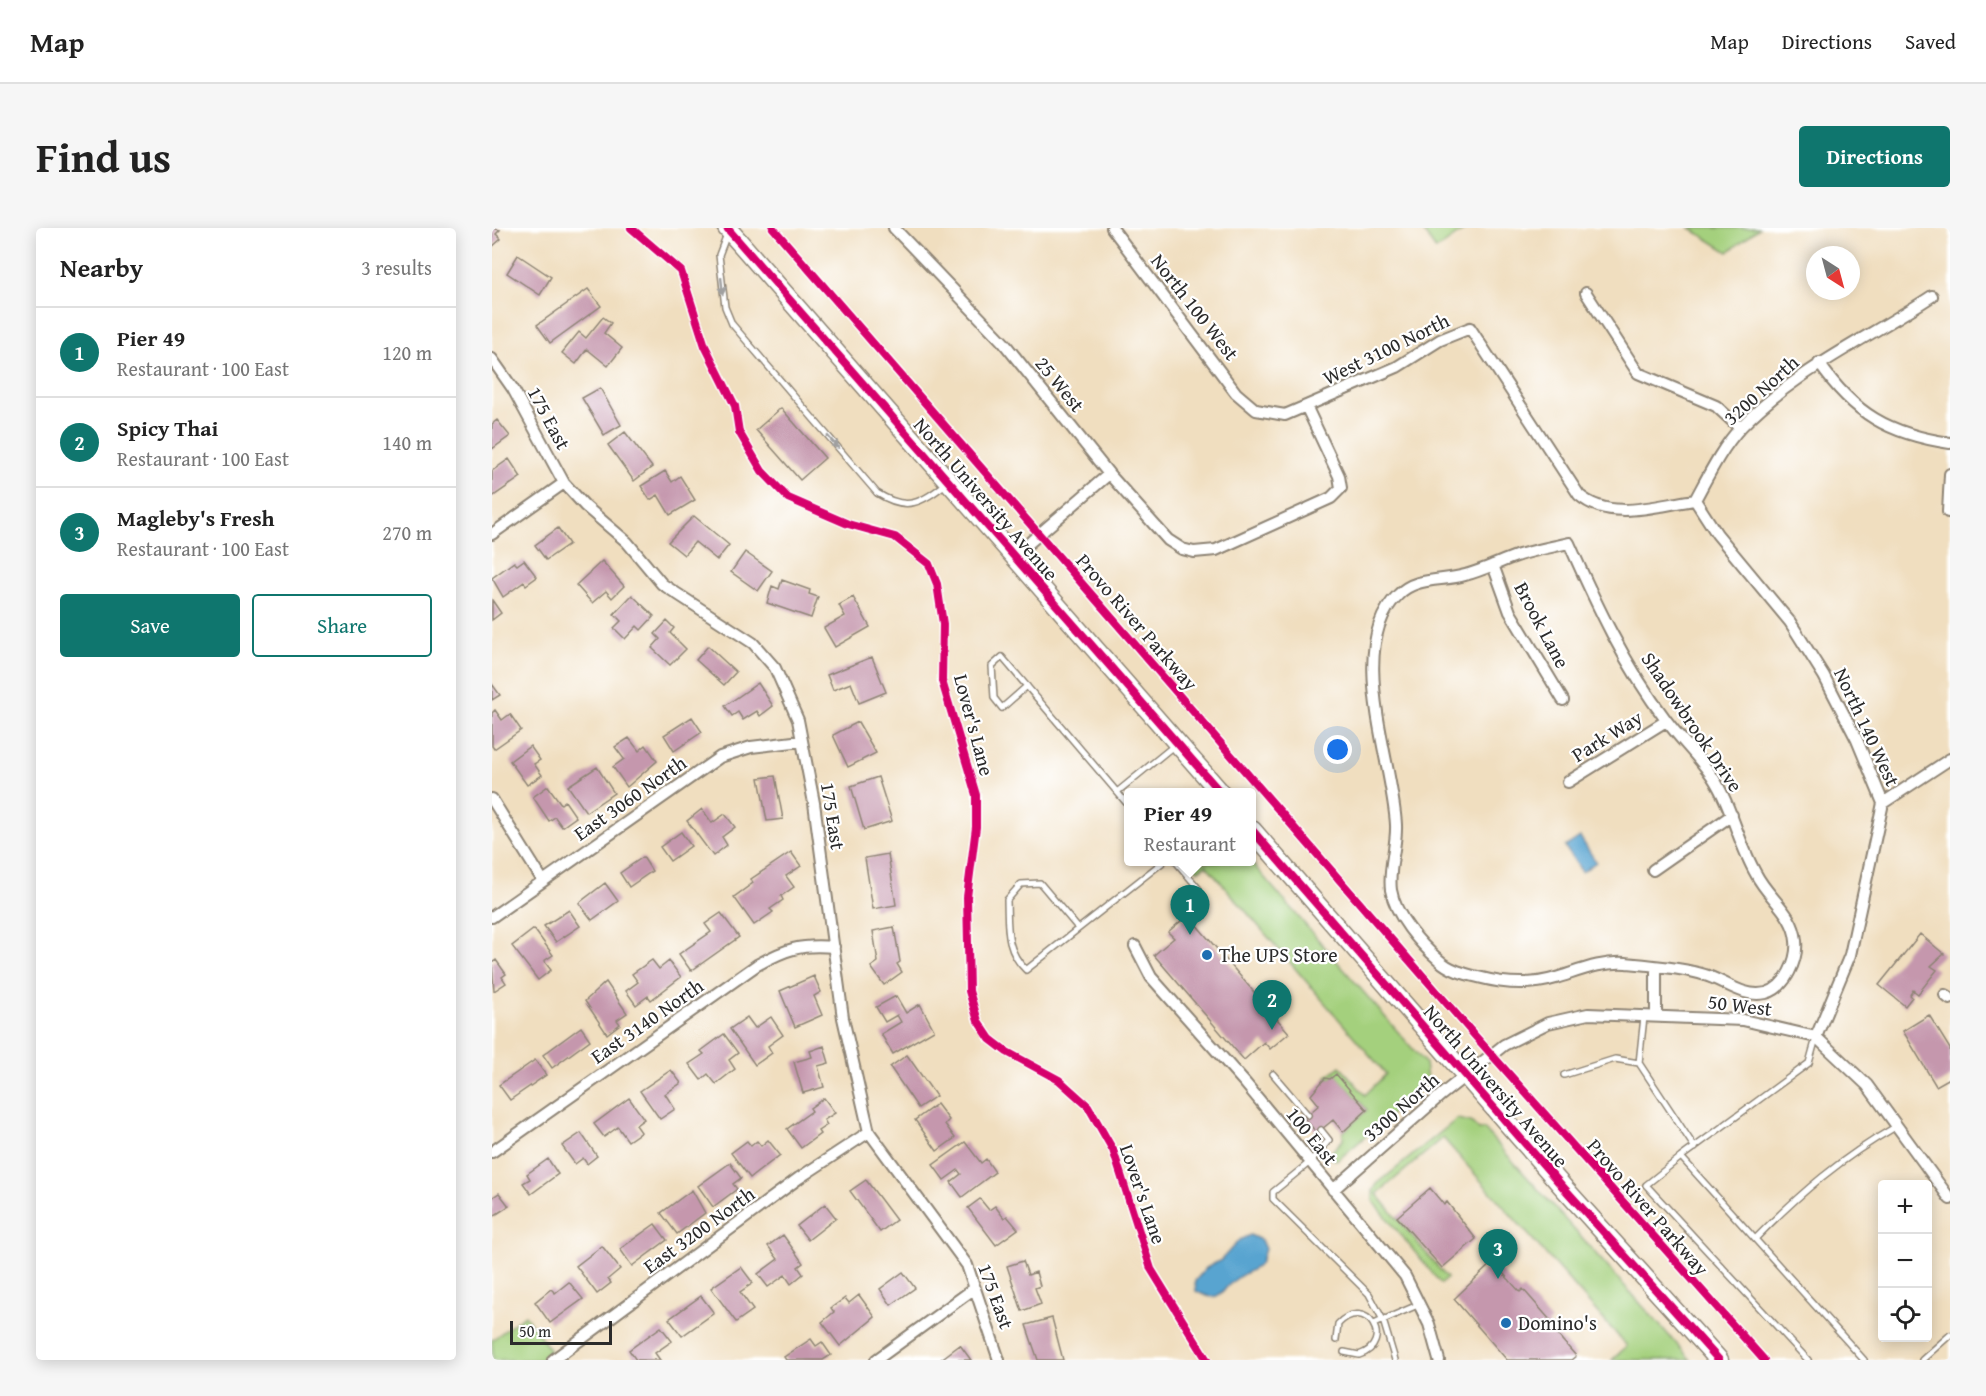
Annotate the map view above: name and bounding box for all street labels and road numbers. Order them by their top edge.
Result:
street label: North 100 West [1145,247,1246,366]
street label: West 3100 North [1318,305,1454,392]
street label: 3200 North [1717,348,1805,431]
street label: 25 West [1029,350,1092,418]
street label: 175 East [521,381,578,455]
street label: North University Avenue [907,411,1065,587]
street label: Provo River Parkway [1070,547,1205,697]
street label: Brook Lane [1508,576,1577,673]
street label: Shadowbrook Drive [1635,646,1750,798]
street label: North 140 West [1827,663,1908,791]
street label: Lover's Lane [947,671,1002,779]
street label: Park Way [1566,702,1648,769]
street label: East 3060 North [567,748,692,847]
street label: 175 East [814,780,853,852]
street label: East 3140 North [584,971,709,1070]
street label: 50 West [1706,986,1774,1023]
street label: North University Avenue [1417,998,1575,1174]
street label: 3300 North [1356,1065,1445,1148]
street label: 100 East [1280,1100,1345,1171]
street label: Provo River Parkway [1581,1132,1716,1282]
street label: Lover's Lane [1113,1140,1174,1248]
street label: East 3200 North [637,1179,761,1280]
street label: 175 East [971,1259,1022,1333]

